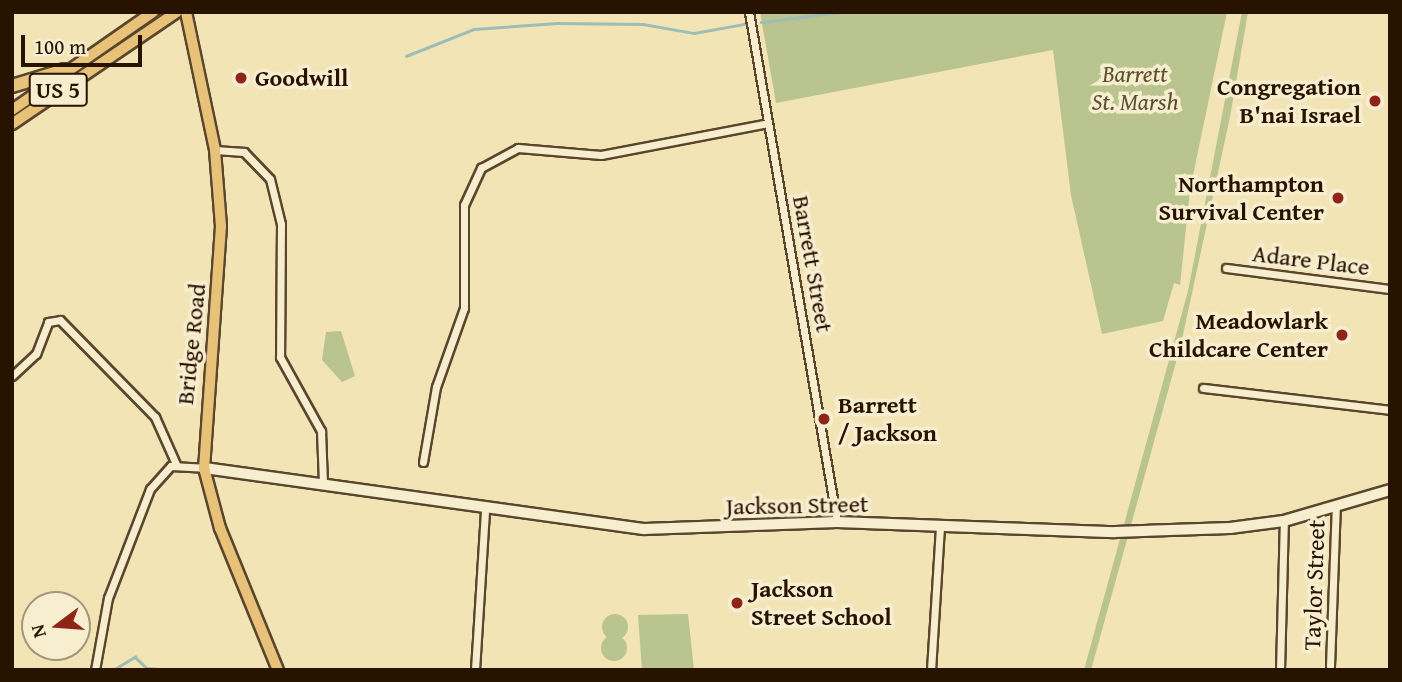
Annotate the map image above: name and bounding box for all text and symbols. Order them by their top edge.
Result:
scale bar [24,21,145,65]
text: 100 m [34,31,86,62]
park label: Barrett St. Marsh [1091,60,1179,116]
place label: Goodwill [255,64,349,92]
marker: Goodwill [233,70,249,86]
road number: US 5 [28,71,88,110]
place label: Congregation B'nai Israel [1217,73,1361,129]
marker: Congregation B'nai Israel [1367,93,1383,109]
place label: Northampton Survival Center [1159,170,1324,226]
marker: Northampton Survival Center [1330,190,1346,206]
street label: Barrett Street [787,193,839,335]
street label: Adare Place [1251,239,1371,281]
street label: Bridge Road [170,282,212,406]
place label: Meadowlark Childcare Center [1149,307,1328,363]
marker: Meadowlark Childcare Center [1334,327,1350,343]
place label: Barrett / Jackson [838,391,937,447]
marker: Barrett / Jackson [816,411,832,427]
street label: Jackson Street [725,489,869,521]
street label: Taylor Street [1297,519,1331,651]
place label: Jackson Street School [751,575,892,631]
north arrow [21,591,91,661]
marker: Jackson Street School [729,595,745,611]
text: N [23,621,53,641]

